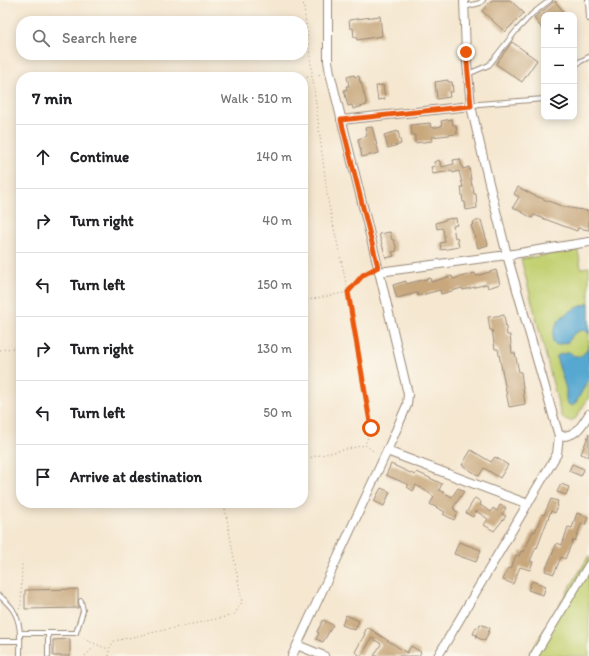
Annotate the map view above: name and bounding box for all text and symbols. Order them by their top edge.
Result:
map controls [541,12,577,120]
button: + [541,12,577,48]
search box [16,16,308,60]
icon: search [30,27,52,49]
text: Search here [62,29,137,47]
route end [457,43,475,61]
button: − [541,48,577,84]
button: layers [541,84,577,120]
text: 7 min [32,88,72,108]
text: Walk · 510 m [221,91,292,106]
icon: ahead [32,146,54,168]
text: Continue [70,148,129,166]
text: 140 m [256,149,292,164]
icon: right [32,210,54,232]
text: Turn right [70,212,134,230]
text: 40 m [262,213,292,228]
icon: left [32,274,54,296]
text: Turn left [70,276,125,294]
text: 150 m [257,277,292,292]
icon: right [32,338,54,360]
text: Turn right [70,340,134,358]
text: 130 m [257,341,292,356]
icon: left [32,402,54,424]
text: Turn left [70,404,125,422]
text: 50 m [263,405,292,420]
route start [362,419,380,437]
icon: arrive [32,466,54,488]
text: Arrive at destination [70,468,202,486]

